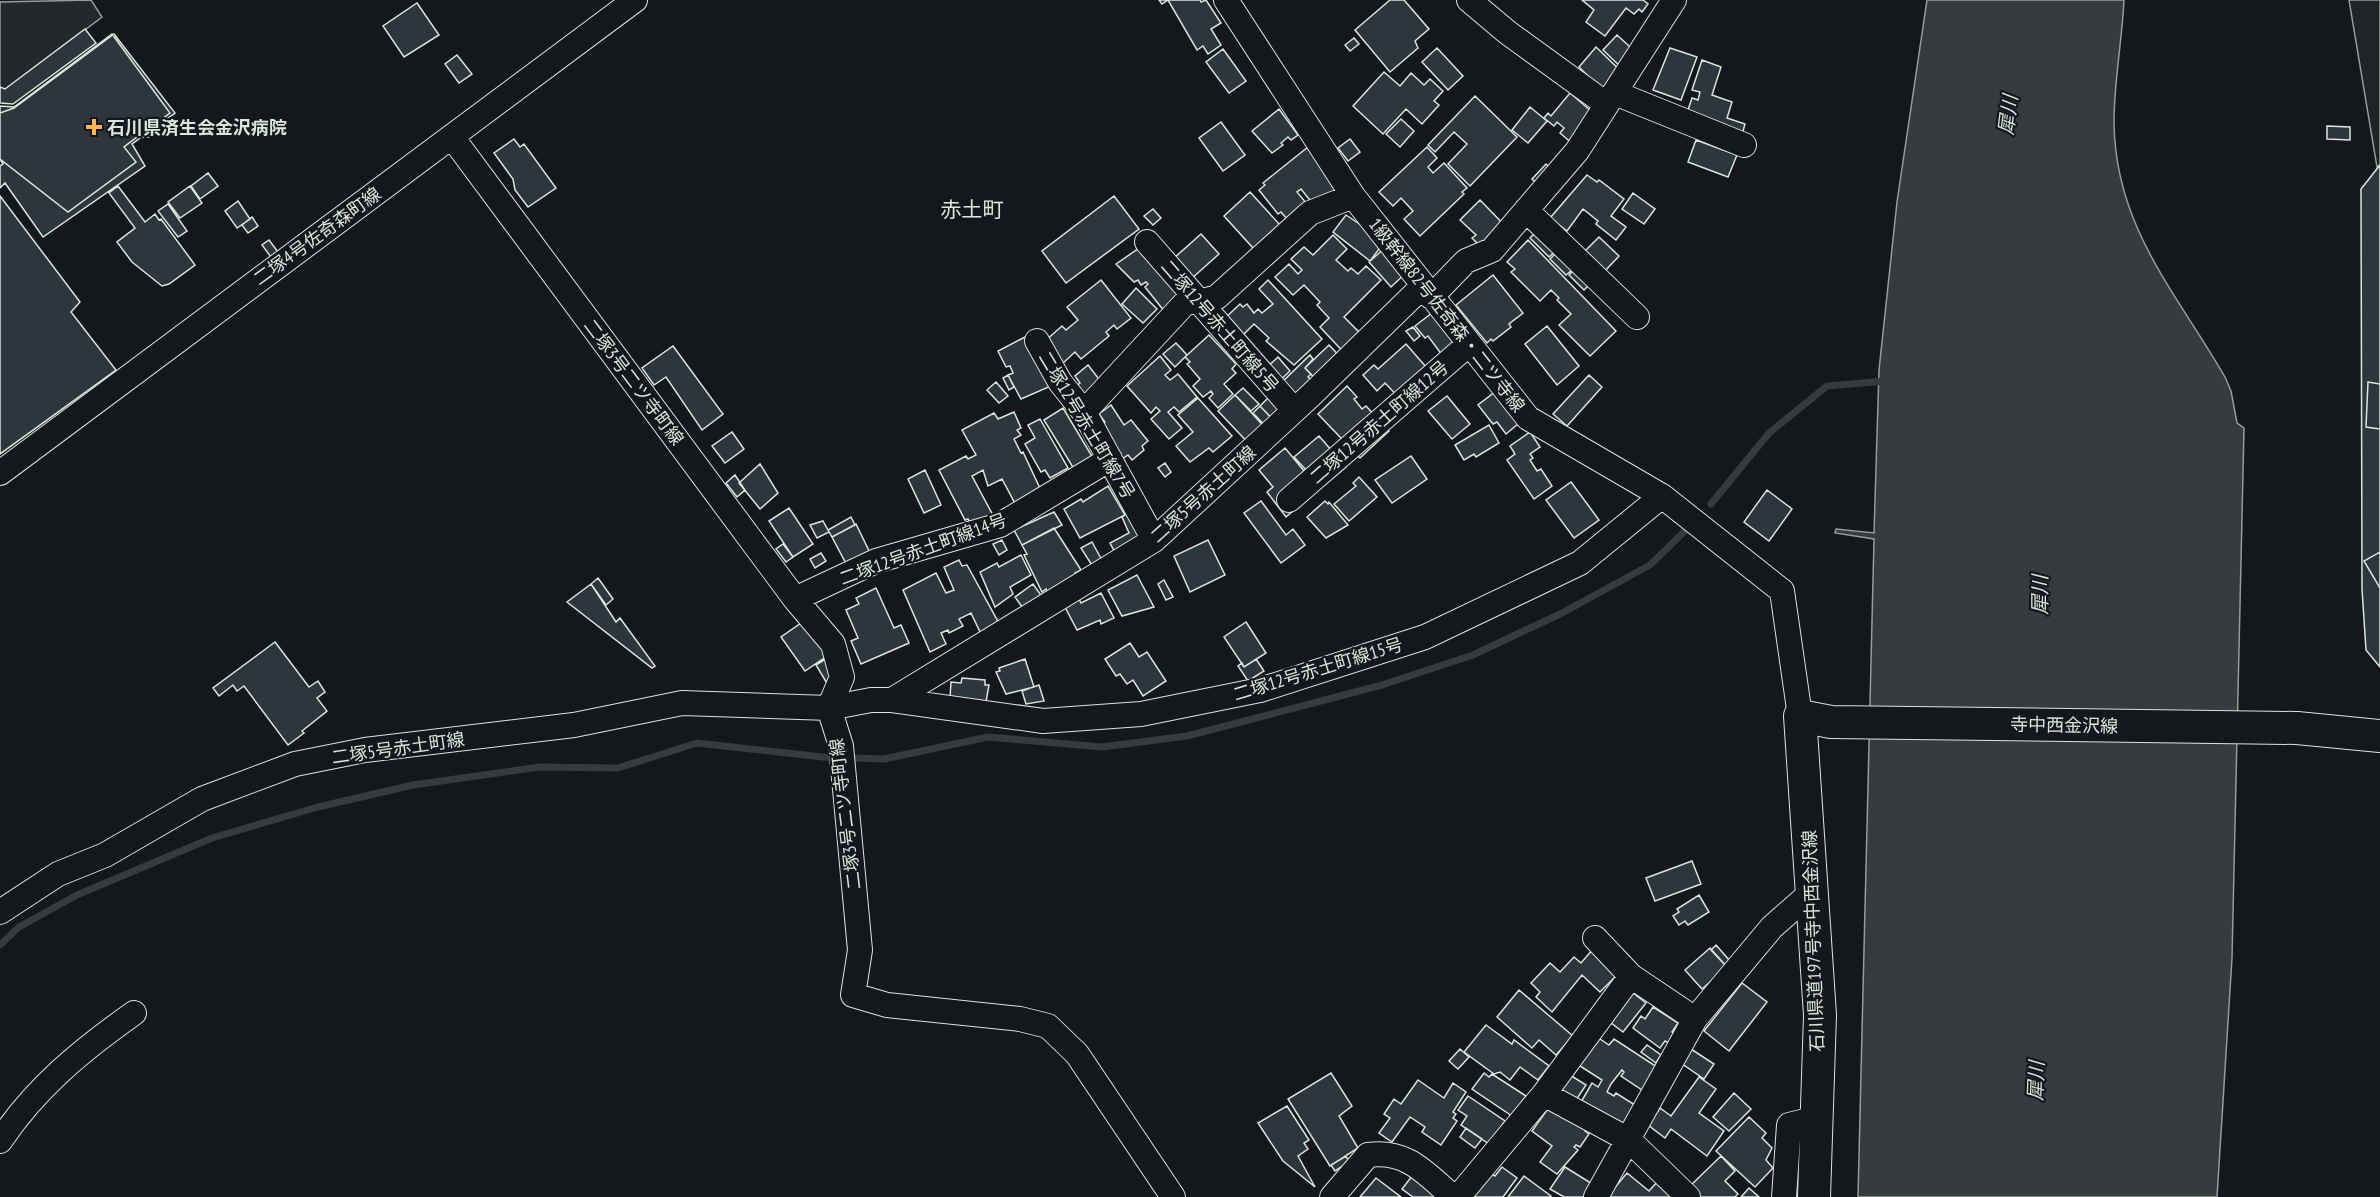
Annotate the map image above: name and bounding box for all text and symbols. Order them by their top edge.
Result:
water label: 犀川 [1993,92,2024,136]
place label: 石川県済生会金沢病院 [107,116,287,139]
marker: 石川県済生会金沢病院 [85,118,103,136]
street label: 二塚4号佐奇森町線 [249,182,385,290]
district label: 赤土町 [941,196,1004,223]
street label: 1級幹線82号佐奇森・二ツ寺線 [1364,213,1530,417]
street label: 二塚12号赤土町線5号 [1156,255,1284,397]
street label: 二塚3号二ツ寺町線 [579,314,689,450]
street label: 二塚12号赤土町線7号 [1034,347,1140,503]
street label: 二塚12号赤土町線12号 [1305,355,1453,489]
street label: 二塚5号赤土町線 [1145,441,1261,547]
street label: 二塚12号赤土町線14号 [836,508,1010,590]
water label: 犀川 [2027,573,2053,615]
street label: 二塚12号赤土町線15号 [1230,632,1406,706]
street label: 寺中西金沢線 [2010,713,2118,737]
street label: 二塚5号赤土町線 [330,727,466,769]
street label: 二塚3号二ツ寺町線 [824,737,866,891]
street label: 石川県道197号寺中西金沢線 [1798,830,1828,1052]
water label: 犀川 [2022,1059,2050,1101]

